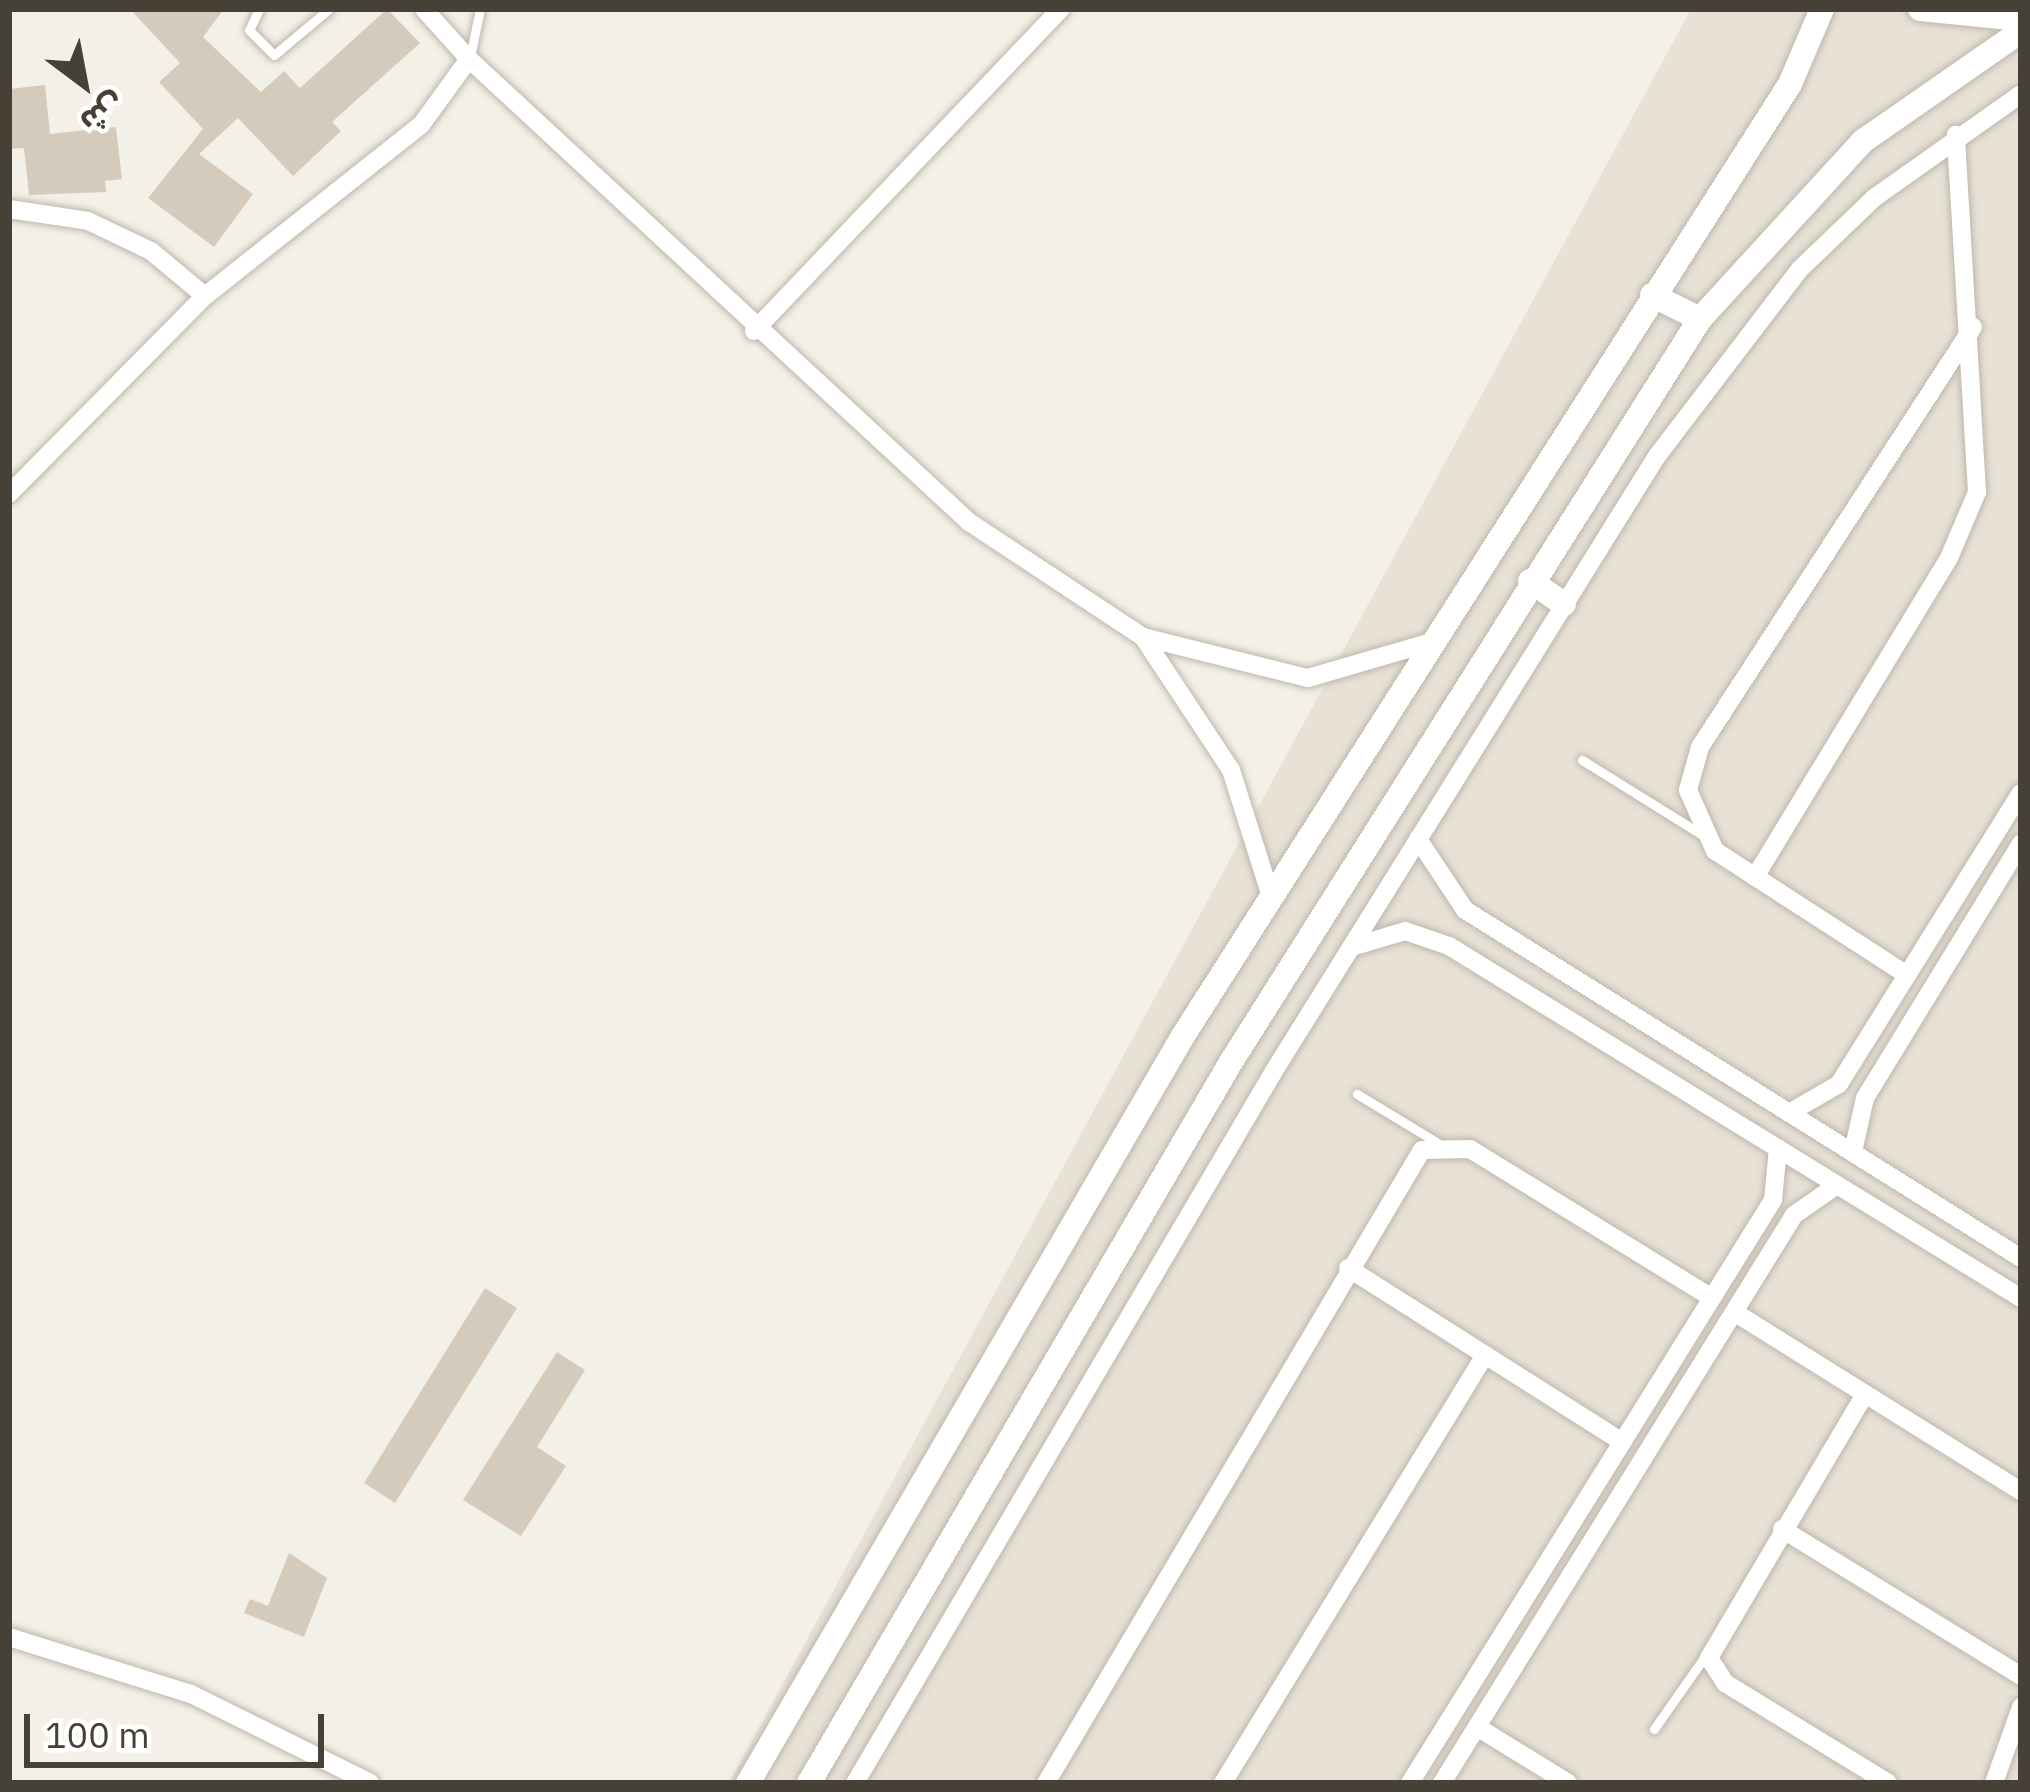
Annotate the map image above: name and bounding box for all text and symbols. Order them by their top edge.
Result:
north arrow [24,24,144,144]
text: ش [73,85,134,145]
scale bar [30,1690,330,1764]
text: 100 m [45,1711,150,1758]

